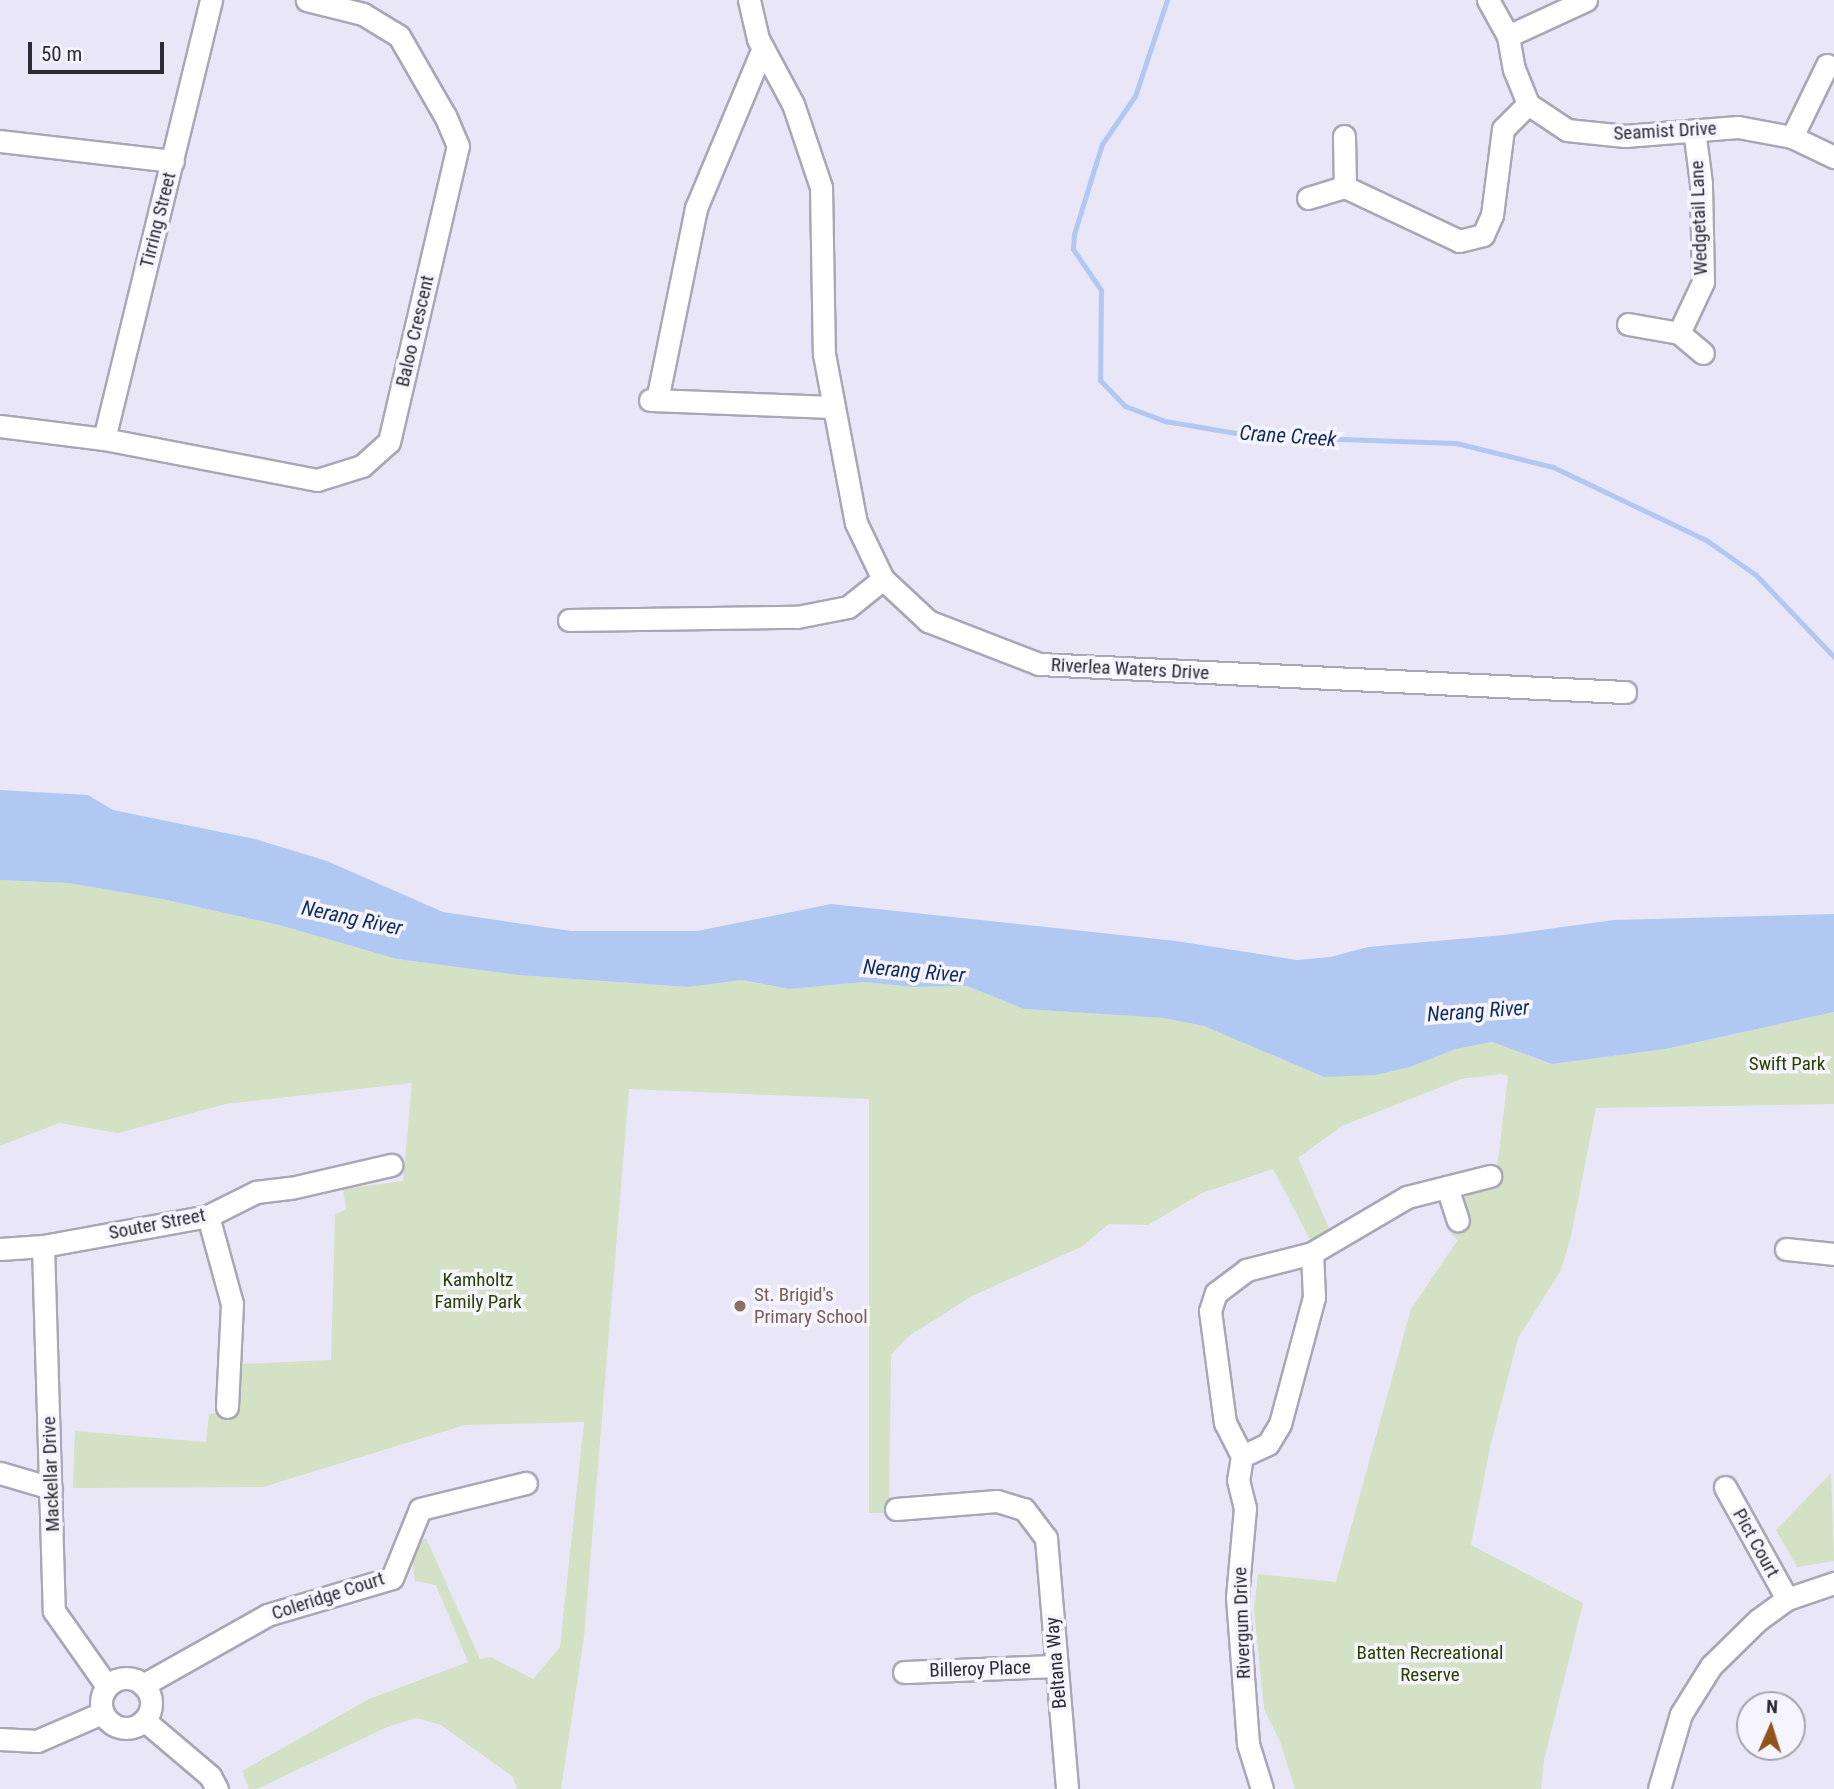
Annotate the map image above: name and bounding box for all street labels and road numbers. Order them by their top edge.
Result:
street label: Seamist Drive [1613,117,1717,145]
street label: Wedgetail Lane [1686,160,1712,276]
street label: Tirring Street [135,170,181,270]
street label: Baloo Crescent [391,273,439,389]
street label: Riverlea Waters Drive [1050,653,1210,685]
street label: Souter Street [107,1203,207,1245]
street label: Mackellar Drive [38,1416,64,1532]
street label: Pict Court [1728,1505,1784,1581]
street label: Coleridge Court [269,1567,387,1625]
street label: Rivergum Drive [1229,1567,1255,1679]
street label: Beltana Way [1041,1616,1071,1710]
street label: Billeroy Place [929,1656,1031,1682]

